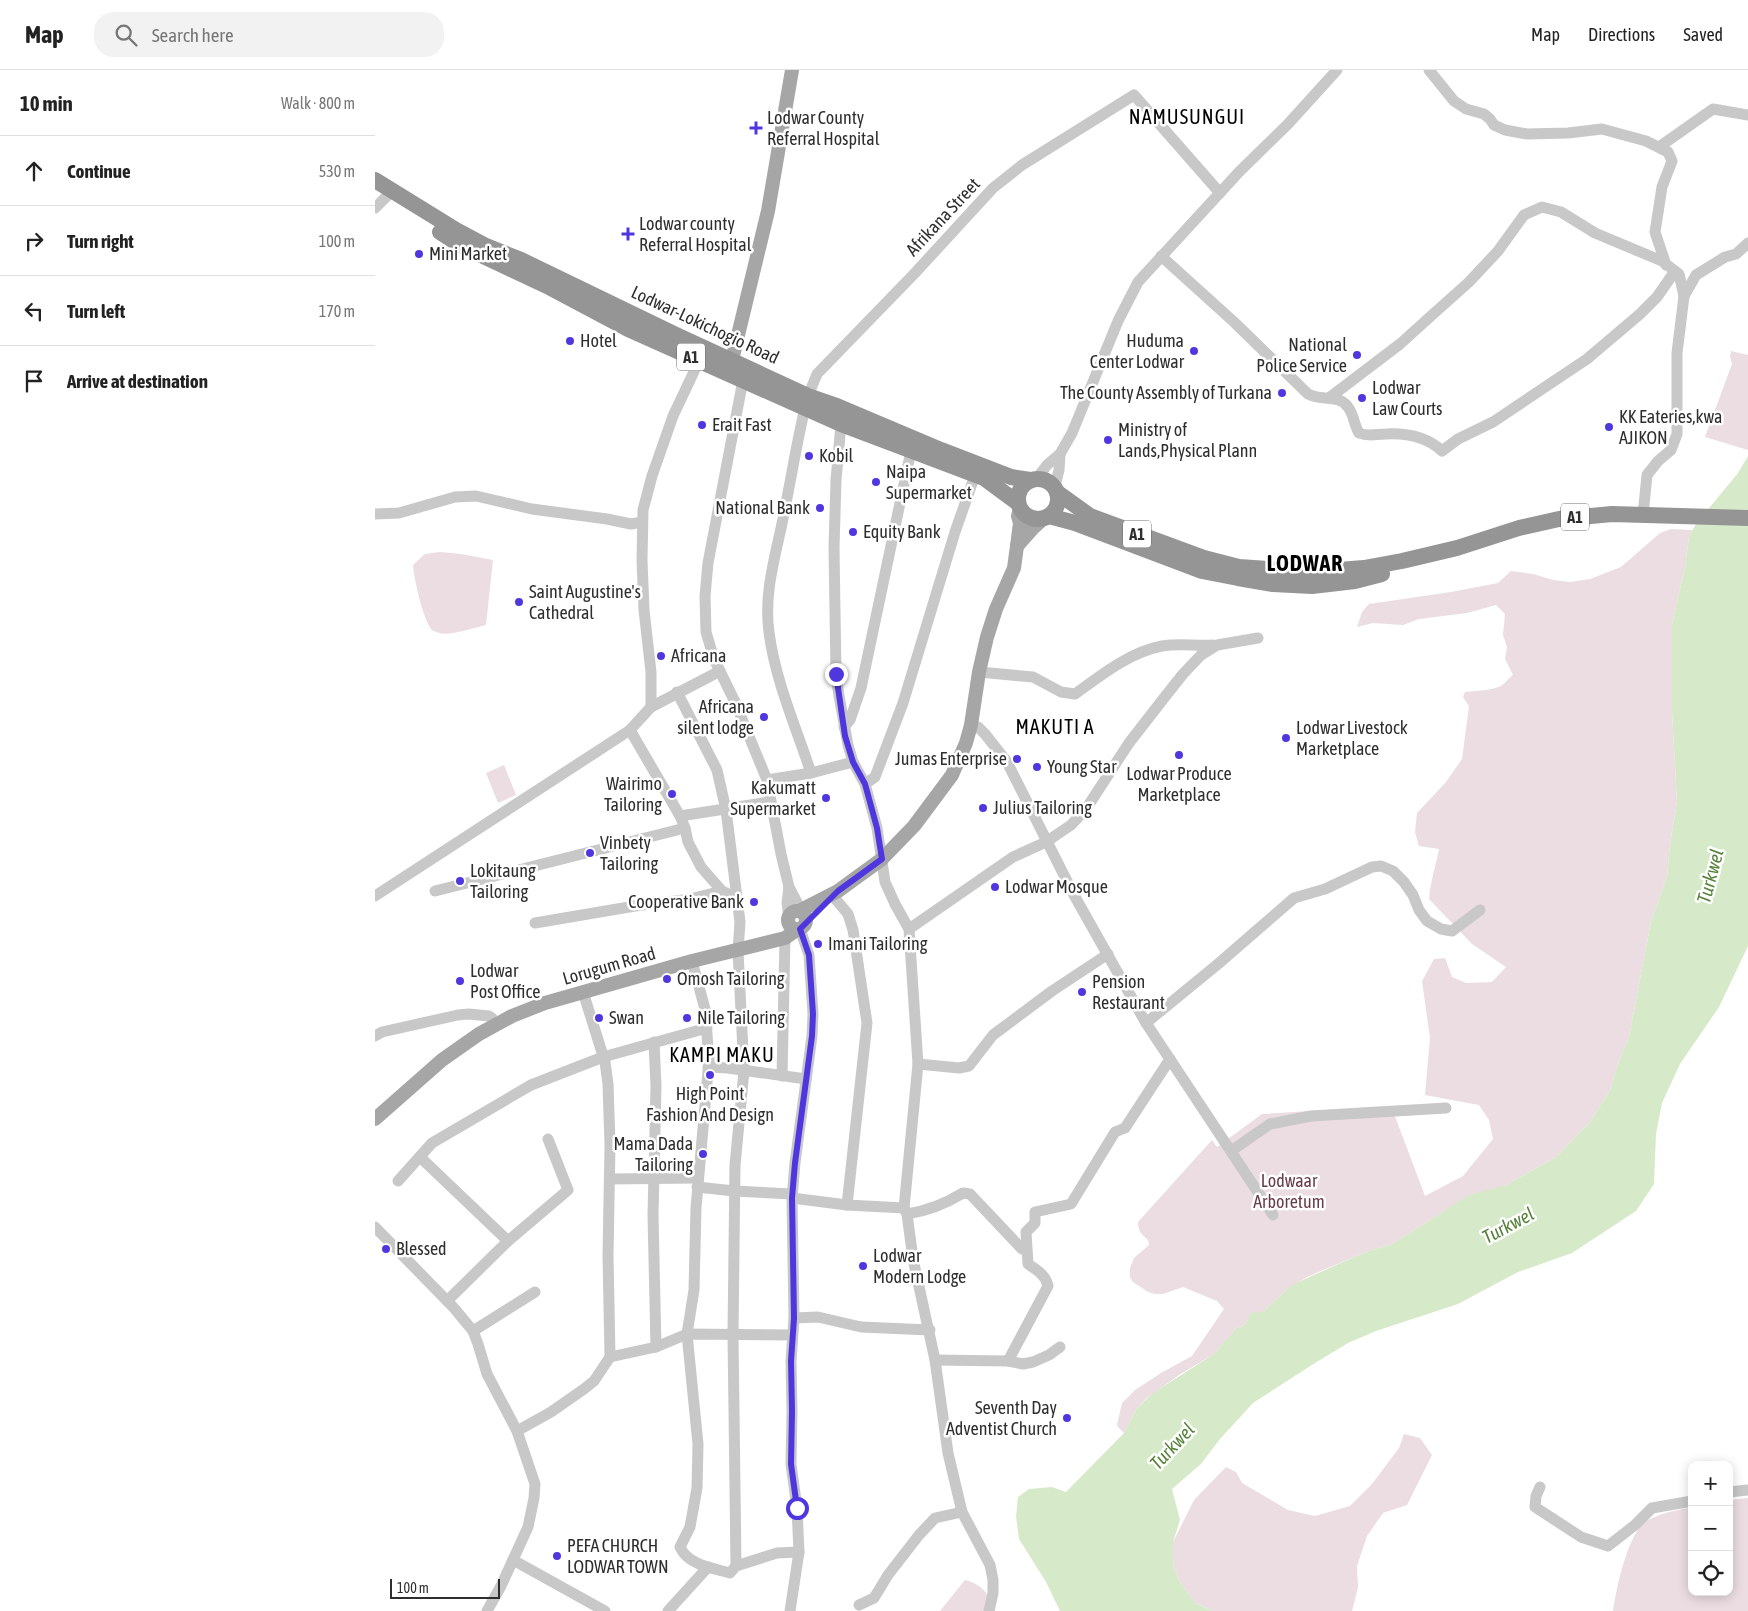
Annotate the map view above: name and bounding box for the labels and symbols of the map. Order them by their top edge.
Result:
district label: NAMUSUNGUI [1129,105,1245,128]
place label: Lodwar County Referral Hospital [767,107,880,149]
marker: Lodwar County Referral Hospital [749,121,763,135]
street label: Afrikana Street [901,173,984,260]
place label: Lodwar county Referral Hospital [639,213,752,255]
marker: Lodwar county Referral Hospital [621,227,635,241]
place label: Mini Market [429,243,507,264]
marker: Mini Market [413,248,425,260]
street label: Lodwar-Lokichogio Road [628,281,782,368]
place label: Hotel [580,330,617,351]
place label: Huduma Center Lodwar [1090,330,1185,372]
place label: National Police Service [1256,334,1347,376]
marker: Hotel [564,335,576,347]
road number: A1 [677,344,705,370]
marker: Huduma Center Lodwar [1188,345,1200,357]
marker: National Police Service [1351,349,1363,361]
place label: Lodwar Law Courts [1372,377,1442,419]
place label: The County Assembly of Turkana [1060,382,1272,403]
marker: The County Assembly of Turkana [1276,387,1288,399]
marker: Lodwar Law Courts [1356,392,1368,404]
place label: KK Eateries,kwa AJIKON [1619,406,1722,448]
place label: Erait Fast [712,414,772,435]
marker: Erait Fast [696,419,708,431]
place label: Ministry of Lands,Physical Plann [1118,419,1257,461]
marker: KK Eateries,kwa AJIKON [1603,421,1615,433]
marker: Ministry of Lands,Physical Plann [1102,434,1114,446]
place label: Kobil [819,445,854,466]
marker: Kobil [803,450,815,462]
place label: Naipa Supermarket [886,461,972,503]
marker: Naipa Supermarket [870,476,882,488]
place label: National Bank [715,497,810,518]
marker: National Bank [814,502,826,514]
road number: A1 [1561,504,1589,531]
road number: A1 [1123,520,1151,548]
place label: Equity Bank [863,521,941,542]
marker: Equity Bank [847,526,859,538]
district label: LODWAR [1267,550,1343,576]
place label: Saint Augustine's Cathedral [529,581,641,623]
marker: Saint Augustine's Cathedral [513,596,525,608]
place label: Africana [671,645,726,666]
marker: Africana [655,650,667,662]
route end [825,663,848,686]
place label: Africana silent lodge [677,696,754,738]
marker: Africana silent lodge [758,711,770,723]
district label: MAKUTI A [1015,715,1095,738]
place label: Lodwar Livestock Marketplace [1296,717,1408,759]
marker: Lodwar Livestock Marketplace [1280,732,1292,744]
place label: Jumas Enterprise [895,748,1007,769]
marker: Lodwar Produce Marketplace [1173,749,1185,761]
marker: Jumas Enterprise [1011,753,1023,765]
place label: Young Star [1047,756,1117,777]
marker: Young Star [1031,761,1043,773]
place label: Lodwar Produce Marketplace [1126,763,1232,805]
place label: Wairimo Tailoring [604,773,662,815]
place label: Kakumatt Supermarket [730,777,816,819]
marker: Wairimo Tailoring [666,788,678,800]
marker: Kakumatt Supermarket [820,792,832,804]
place label: Julius Tailoring [993,797,1092,818]
marker: Julius Tailoring [977,802,989,814]
place label: Vinbety Tailoring [600,832,658,874]
water label: Turkwel [1692,846,1728,906]
marker: Vinbety Tailoring [584,847,596,859]
place label: Lokitaung Tailoring [470,860,536,902]
marker: Lokitaung Tailoring [454,875,466,887]
place label: Lodwar Mosque [1005,876,1108,897]
marker: Lodwar Mosque [989,881,1001,893]
place label: Cooperative Bank [628,891,744,912]
marker: Cooperative Bank [748,896,760,908]
place label: Imani Tailoring [828,933,928,954]
marker: Imani Tailoring [812,938,824,950]
street label: Lorugum Road [560,942,658,989]
place label: Lodwar Post Office [470,960,540,1002]
place label: Omosh Tailoring [677,968,785,989]
place label: Pension Restaurant [1092,971,1165,1013]
marker: Omosh Tailoring [661,973,673,985]
marker: Lodwar Post Office [454,975,466,987]
marker: Pension Restaurant [1076,986,1088,998]
place label: Swan [609,1007,644,1028]
place label: Nile Tailoring [697,1007,785,1028]
marker: Swan [593,1012,605,1024]
marker: Nile Tailoring [681,1012,693,1024]
district label: KAMPI MAKU [669,1043,775,1066]
marker: High Point Fashion And Design [704,1069,716,1081]
place label: High Point Fashion And Design [646,1083,774,1125]
place label: Mama Dada Tailoring [613,1133,693,1175]
marker: Mama Dada Tailoring [697,1148,709,1160]
park label: Lodwaar Arboretum [1253,1170,1325,1212]
water label: Turkwel [1478,1202,1538,1248]
place label: Blessed [396,1238,447,1259]
marker: Blessed [380,1243,392,1255]
place label: Lodwar Modern Lodge [873,1245,966,1287]
marker: Lodwar Modern Lodge [857,1260,869,1272]
place label: Seventh Day Adventist Church [946,1397,1057,1439]
marker: Seventh Day Adventist Church [1061,1412,1073,1424]
water label: Turkwel [1145,1418,1199,1474]
route start [786,1497,809,1520]
place label: PEFA CHURCH LODWAR TOWN [567,1535,669,1577]
marker: PEFA CHURCH LODWAR TOWN [551,1550,563,1562]
scale bar [390,1576,500,1599]

